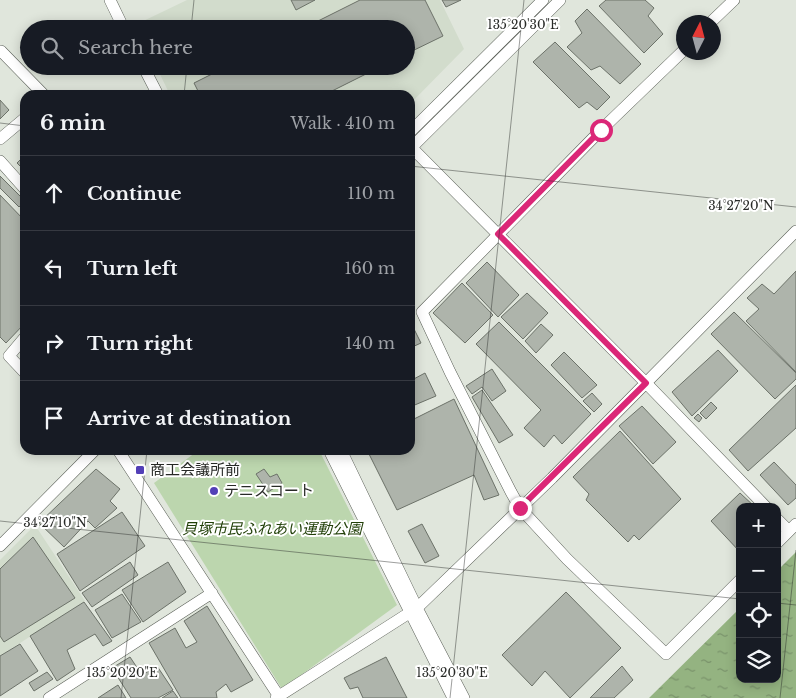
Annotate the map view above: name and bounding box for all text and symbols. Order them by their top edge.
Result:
north arrow [676,15,721,60]
text: 135°20'30"E [487,17,559,32]
search box [20,20,415,75]
icon: search [38,34,66,62]
text: Search here [78,36,193,59]
text: 6 min [40,110,106,136]
text: Walk · 410 m [290,113,395,133]
route start [590,119,613,142]
icon: ahead [40,179,68,207]
text: Continue [87,182,182,205]
text: 110 m [348,183,395,203]
text: 34°27'20"N [708,198,774,213]
icon: left [40,254,68,282]
text: Turn left [87,257,178,280]
text: 160 m [344,258,395,278]
icon: right [40,329,68,357]
text: Turn right [87,332,193,355]
text: 140 m [345,333,395,353]
icon: arrive [40,404,68,432]
text: Arrive at destination [87,407,291,430]
place label: 商工会議所前 [150,460,240,479]
marker: 商工会議所前 [134,464,146,476]
place label: テニスコート [224,481,314,500]
marker: テニスコート [208,485,220,497]
route end [509,497,532,520]
map controls [736,503,781,683]
button: + [736,503,781,548]
text: 34°27'10"N [23,515,87,530]
park label: 貝塚市民ふれあい運動公園 [182,519,364,538]
button: − [736,548,781,593]
button: locate [736,593,781,638]
button: layers [736,638,781,683]
text: 135°20'20"E [86,665,158,680]
text: 135°20'30"E [416,665,488,680]

